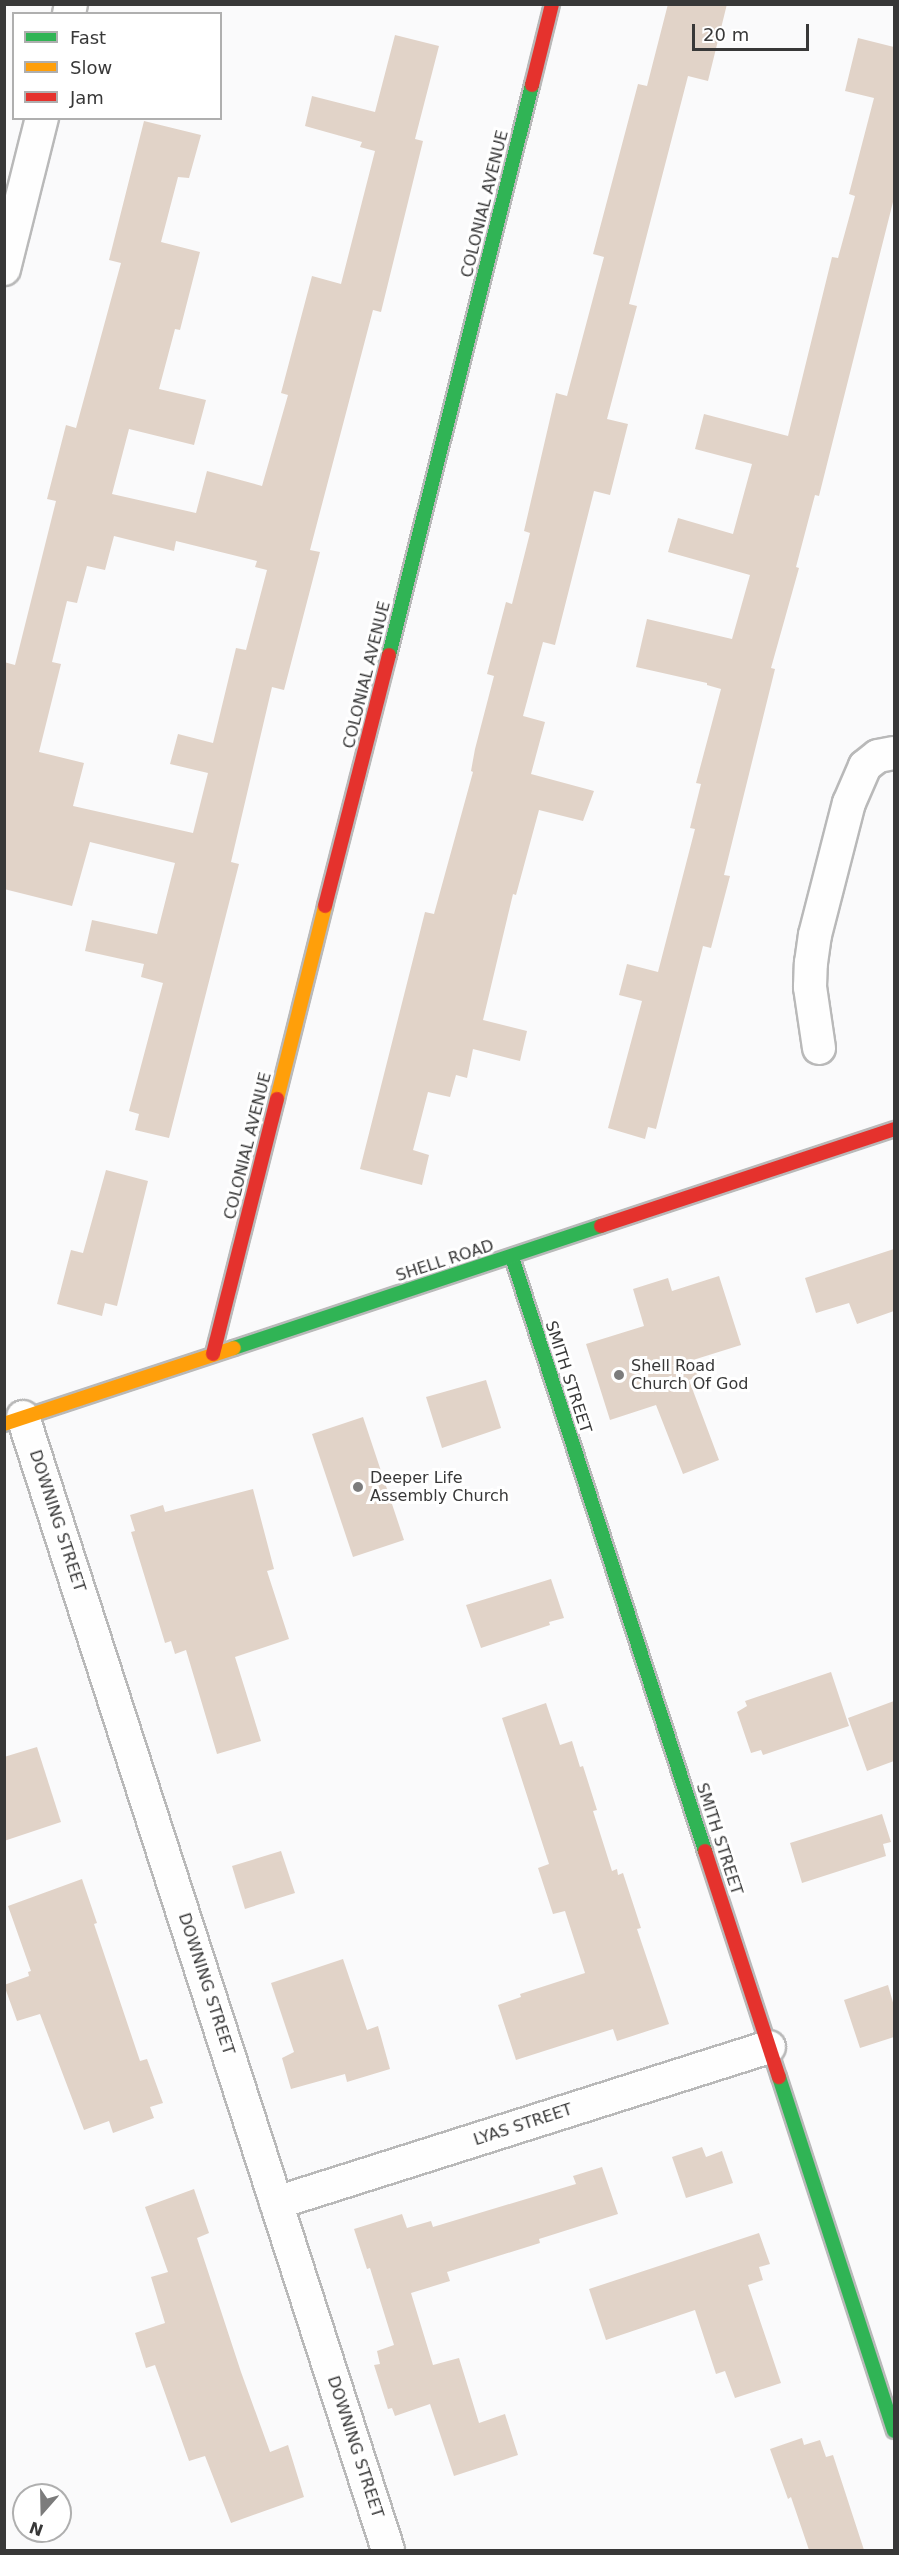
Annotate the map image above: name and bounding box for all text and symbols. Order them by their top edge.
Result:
legend [12,12,222,120]
scale bar [695,12,812,50]
text: 20 m [703,24,749,45]
text: Fast [70,27,106,48]
text: Slow [70,57,112,78]
text: Jam [70,87,104,108]
street label: COLONIAL AVENUE [457,128,513,280]
street label: COLONIAL AVENUE [339,599,395,751]
street label: COLONIAL AVENUE [220,1070,276,1222]
street label: SHELL ROAD [394,1236,496,1286]
street label: SMITH STREET [541,1319,595,1435]
place label: Shell Road Church Of God [631,1356,748,1394]
marker: Shell Road Church Of God [612,1368,626,1382]
street label: DOWNING STREET [25,1448,89,1594]
place label: Deeper Life Assembly Church [370,1468,509,1506]
marker: Deeper Life Assembly Church [351,1480,365,1494]
street label: SMITH STREET [692,1781,746,1897]
street label: DOWNING STREET [174,1911,238,2057]
street label: LYAS STREET [471,2100,575,2150]
street label: DOWNING STREET [323,2374,387,2520]
north arrow [12,2483,72,2543]
text: N [27,2517,46,2540]

